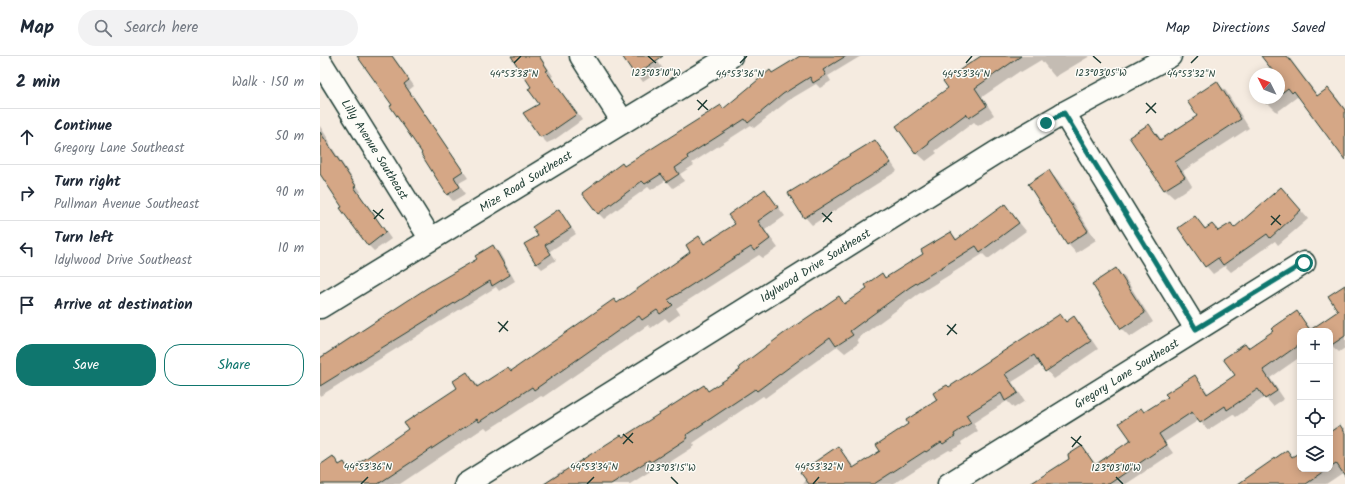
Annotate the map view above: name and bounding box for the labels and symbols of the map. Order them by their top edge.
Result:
text: 123°03'10"W [631,65,681,81]
text: 123°03'05"W [1075,65,1127,81]
text: 44°53'38"N [490,66,539,82]
text: 44°53'36"N [716,66,764,82]
text: 44°53'34"N [942,66,990,82]
text: 44°53'32"N [1167,66,1215,82]
north arrow [1249,68,1285,104]
street label: Lilly Avenue Southeast [336,96,413,204]
route end [1037,114,1055,132]
street label: Mize Road Southeast [476,146,577,218]
street label: Idylwood Drive Southeast [756,224,875,308]
route start [1295,254,1313,272]
street label: Gregory Lane Southeast [1070,334,1183,414]
text: 44°53'36"N [344,459,392,475]
text: 44°53'34"N [570,459,618,475]
text: 44°53'32"N [795,459,843,475]
text: 123°03'15"W [646,460,696,476]
text: 123°03'10"W [1091,460,1141,476]

